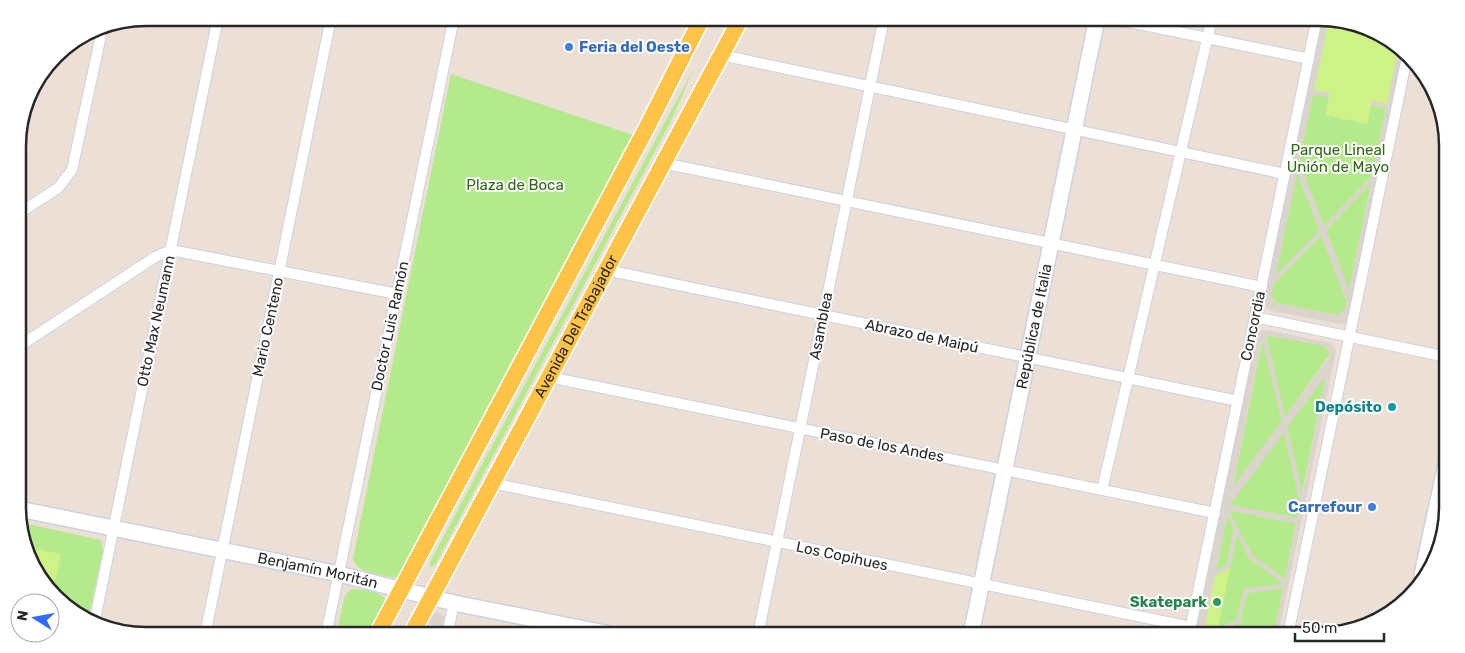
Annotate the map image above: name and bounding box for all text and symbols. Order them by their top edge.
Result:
place label: Feria del Oeste [579,38,690,56]
marker: Feria del Oeste [563,41,575,53]
park label: Parque Lineal Unión de Mayo [1287,141,1389,176]
park label: Plaza de Boca [466,176,564,194]
street label: Avenida Del Trabajador [531,252,622,401]
street label: Otto Max Neumann [133,254,179,388]
street label: Doctor Luis Ramón [367,260,413,392]
street label: República de Italia [1012,262,1056,391]
street label: Mario Centeno [249,276,287,378]
street label: Concordia [1237,289,1269,363]
street label: Asamblea [806,291,836,361]
street label: Abrazo de Maipú [864,315,980,357]
place label: Depósito [1315,398,1382,416]
marker: Depósito [1386,401,1398,413]
street label: Paso de los Andes [818,424,946,466]
place label: Carrefour [1288,498,1362,516]
marker: Carrefour [1366,501,1378,513]
street label: Los Copihues [794,537,890,575]
street label: Benjamín Moritán [256,549,380,592]
north arrow [10,593,60,643]
place label: Skatepark [1130,593,1207,611]
marker: Skatepark [1211,596,1223,608]
text: N [13,609,32,622]
scale bar [1295,610,1384,642]
text: 50 m [1302,619,1337,637]

